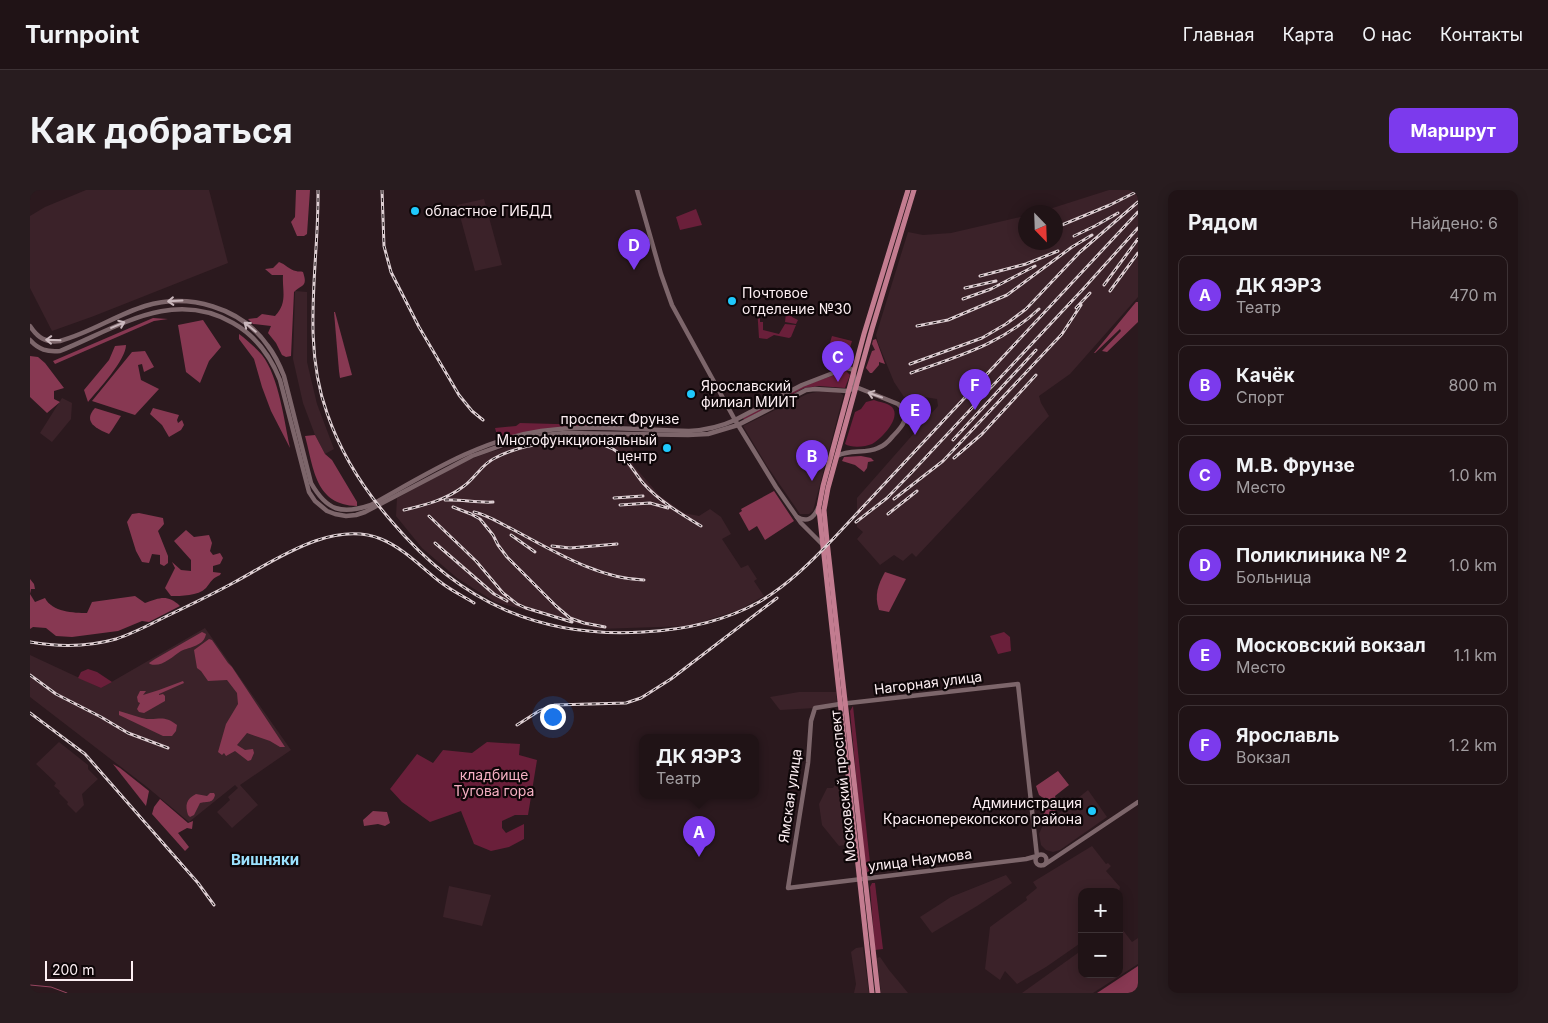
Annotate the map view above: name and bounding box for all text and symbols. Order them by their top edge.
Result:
text: Turnpoint [25,20,139,49]
text: Главная [1183,24,1254,45]
text: Карта [1282,24,1334,45]
text: О нас [1362,24,1412,45]
text: Контакты [1440,24,1523,45]
button: Маршрут [1389,108,1518,153]
text: Как добраться [30,109,293,151]
place label: областное ГИБДД [425,202,552,219]
marker: областное ГИБДД [409,205,421,217]
north arrow [1018,205,1063,250]
text: Рядом [1188,210,1258,235]
text: Найдено: 6 [1410,213,1498,233]
pin: D [618,229,650,270]
text: ДК ЯЭРЗ [1236,274,1322,297]
place label: Почтовое отделение №30 [742,284,852,317]
text: A [1199,285,1211,305]
text: 470 m [1449,285,1497,305]
marker: Почтовое отделение №30 [726,295,738,307]
one-way arrow [168,297,184,306]
text: Театр [1236,297,1281,317]
one-way arrow [110,320,125,330]
one-way arrow [244,322,257,333]
one-way arrow [45,335,62,345]
pin: C [822,341,854,382]
text: Качёк [1236,364,1295,387]
pin: F [959,369,991,410]
text: B [1200,375,1210,395]
text: 800 m [1448,375,1497,395]
place label: Ярославский филиал МИИТ [701,377,798,410]
text: Спорт [1236,387,1284,407]
marker: Ярославский филиал МИИТ [685,388,697,400]
one-way arrow [867,390,883,400]
pin: E [899,394,931,435]
street label: проспект Фрунзе [561,410,679,427]
place label: Многофункциональный центр [496,431,657,464]
pin: B [796,440,828,481]
marker: Многофункциональный центр [661,442,673,454]
text: М.В. Фрунзе [1236,454,1355,477]
text: C [1199,465,1211,485]
text: 1.0 km [1449,465,1497,485]
text: Место [1236,477,1286,497]
text: Поликлиника № 2 [1236,544,1407,567]
text: D [1199,555,1211,575]
text: 1.0 km [1449,555,1497,575]
text: Больница [1236,567,1312,587]
text: Московский вокзал [1236,634,1426,657]
text: E [1200,645,1210,665]
text: 1.1 km [1453,645,1497,665]
text: Место [1236,657,1286,677]
street label: Нагорная улица [873,667,983,698]
your location [540,704,566,730]
street label: Московский проспект [826,709,859,863]
text: Ярославль [1236,724,1339,747]
popup [639,734,759,799]
text: F [1200,735,1210,755]
text: 1.2 km [1449,735,1497,755]
text: ДК ЯЭРЗ [656,745,742,768]
text: Вокзал [1236,747,1290,767]
street label: Ямская улица [774,748,805,844]
park label: кладбище Тугова гора [454,766,534,799]
text: Театр [656,768,701,788]
place label: Администрация Красноперекопского района [883,794,1082,827]
marker: Администрация Красноперекопского района [1086,805,1098,817]
pin: A [683,816,715,857]
street label: улица Наумова [867,845,973,874]
district label: Вишняки [231,850,299,869]
map controls [1078,888,1123,978]
button: + [1078,888,1123,933]
button: − [1078,933,1123,978]
scale bar [45,958,132,981]
text: 200 m [52,961,94,978]

